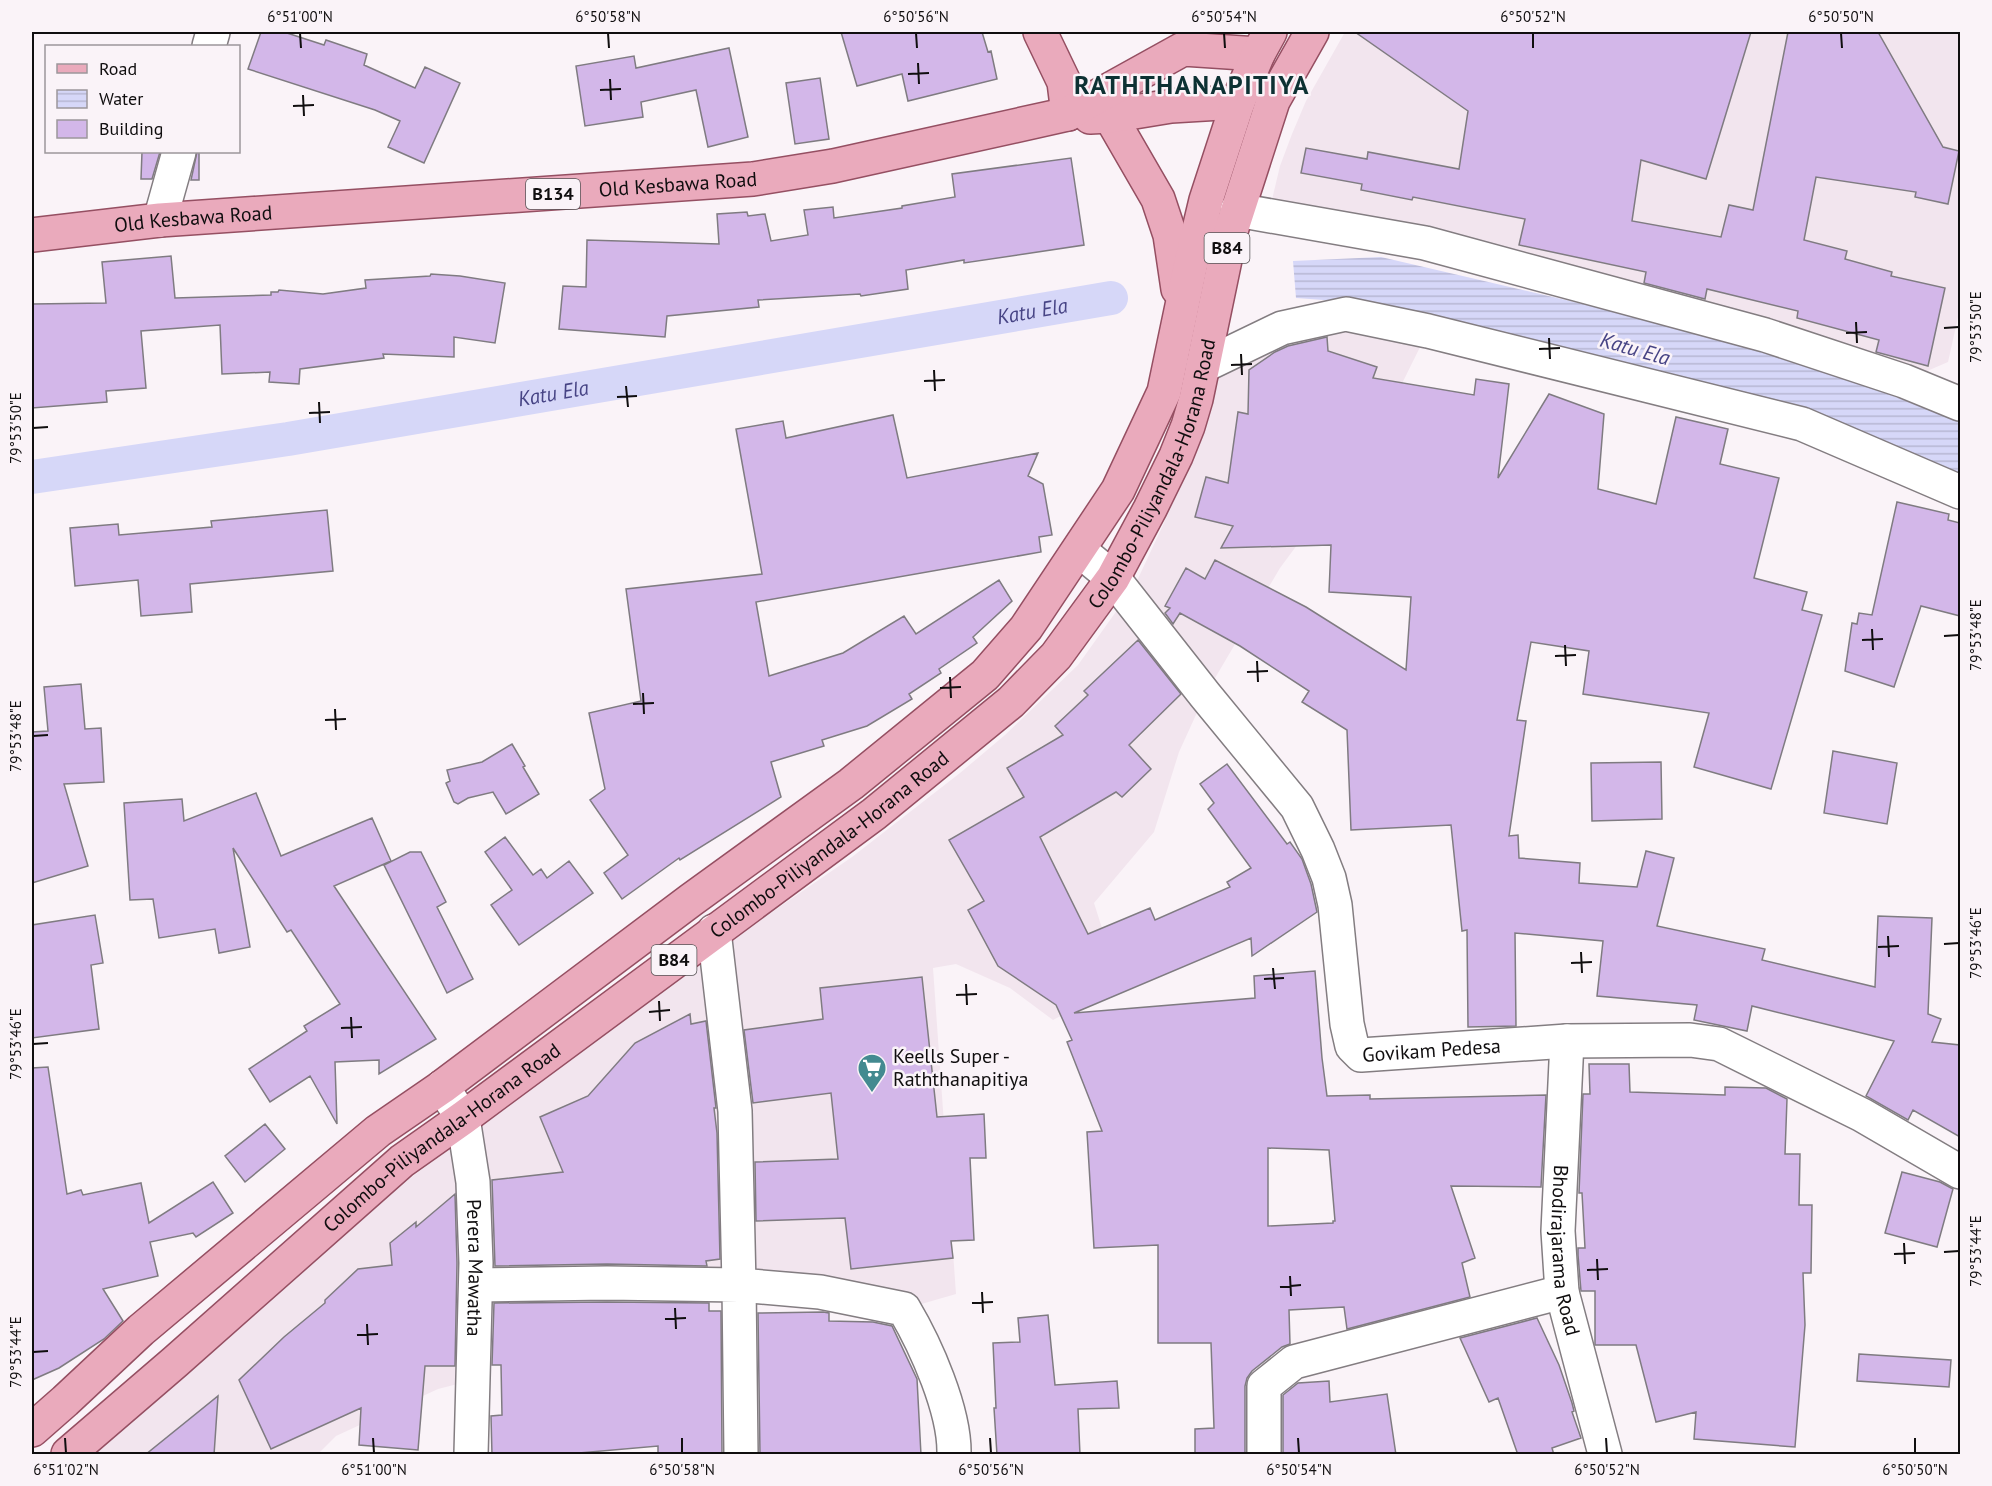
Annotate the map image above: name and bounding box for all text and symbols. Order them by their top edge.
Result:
text: 6°51'00"N [267,7,333,26]
text: 6°50'58"N [575,7,641,26]
text: 6°50'56"N [883,7,949,26]
text: 6°50'54"N [1191,7,1257,26]
text: 6°50'52"N [1500,7,1566,26]
text: 6°50'50"N [1808,7,1874,26]
legend [45,45,240,153]
text: Road [99,57,137,80]
district label: RATHTHANAPITIYA [1074,68,1310,101]
text: Water [99,87,143,110]
text: Building [99,117,163,140]
street label: Old Kesbawa Road [598,166,758,203]
road number: B134 [526,179,580,209]
street label: Old Kesbawa Road [113,199,273,238]
road number: B84 [1204,233,1250,263]
text: 79°53'50"E [1966,291,1985,363]
water label: Katu Ela [995,292,1070,330]
water label: Katu Ela [1597,326,1674,372]
street label: Colombo-Piliyandala-Horana Road [1082,336,1221,614]
water label: Katu Ela [516,374,591,412]
text: 79°53'50"E [6,392,25,464]
text: 79°53'48"E [1966,599,1985,671]
text: 79°53'48"E [6,700,25,772]
street label: Colombo-Piliyandala-Horana Road [704,745,954,944]
text: 79°53'46"E [1966,907,1985,979]
road number: B84 [652,945,696,975]
text: 79°53'46"E [6,1008,25,1080]
street label: Govikam Pedesa [1361,1033,1502,1068]
street label: Colombo-Piliyandala-Horana Road [317,1037,566,1238]
place label: Keells Super - Raththanapitiya [893,1043,1028,1092]
supermarket icon: Keells Super - Raththanapitiya [856,1052,888,1094]
street label: Bhodirajarama Road [1545,1164,1586,1339]
street label: Perera Mawatha [461,1198,489,1337]
text: 79°53'44"E [1966,1215,1985,1287]
text: 79°53'44"E [6,1316,25,1388]
text: 6°51'02"N [33,1460,99,1479]
text: 6°51'00"N [341,1460,407,1479]
text: 6°50'58"N [649,1460,715,1479]
text: 6°50'56"N [958,1460,1024,1479]
text: 6°50'54"N [1266,1460,1332,1479]
text: 6°50'52"N [1574,1460,1640,1479]
text: 6°50'50"N [1882,1460,1948,1479]

